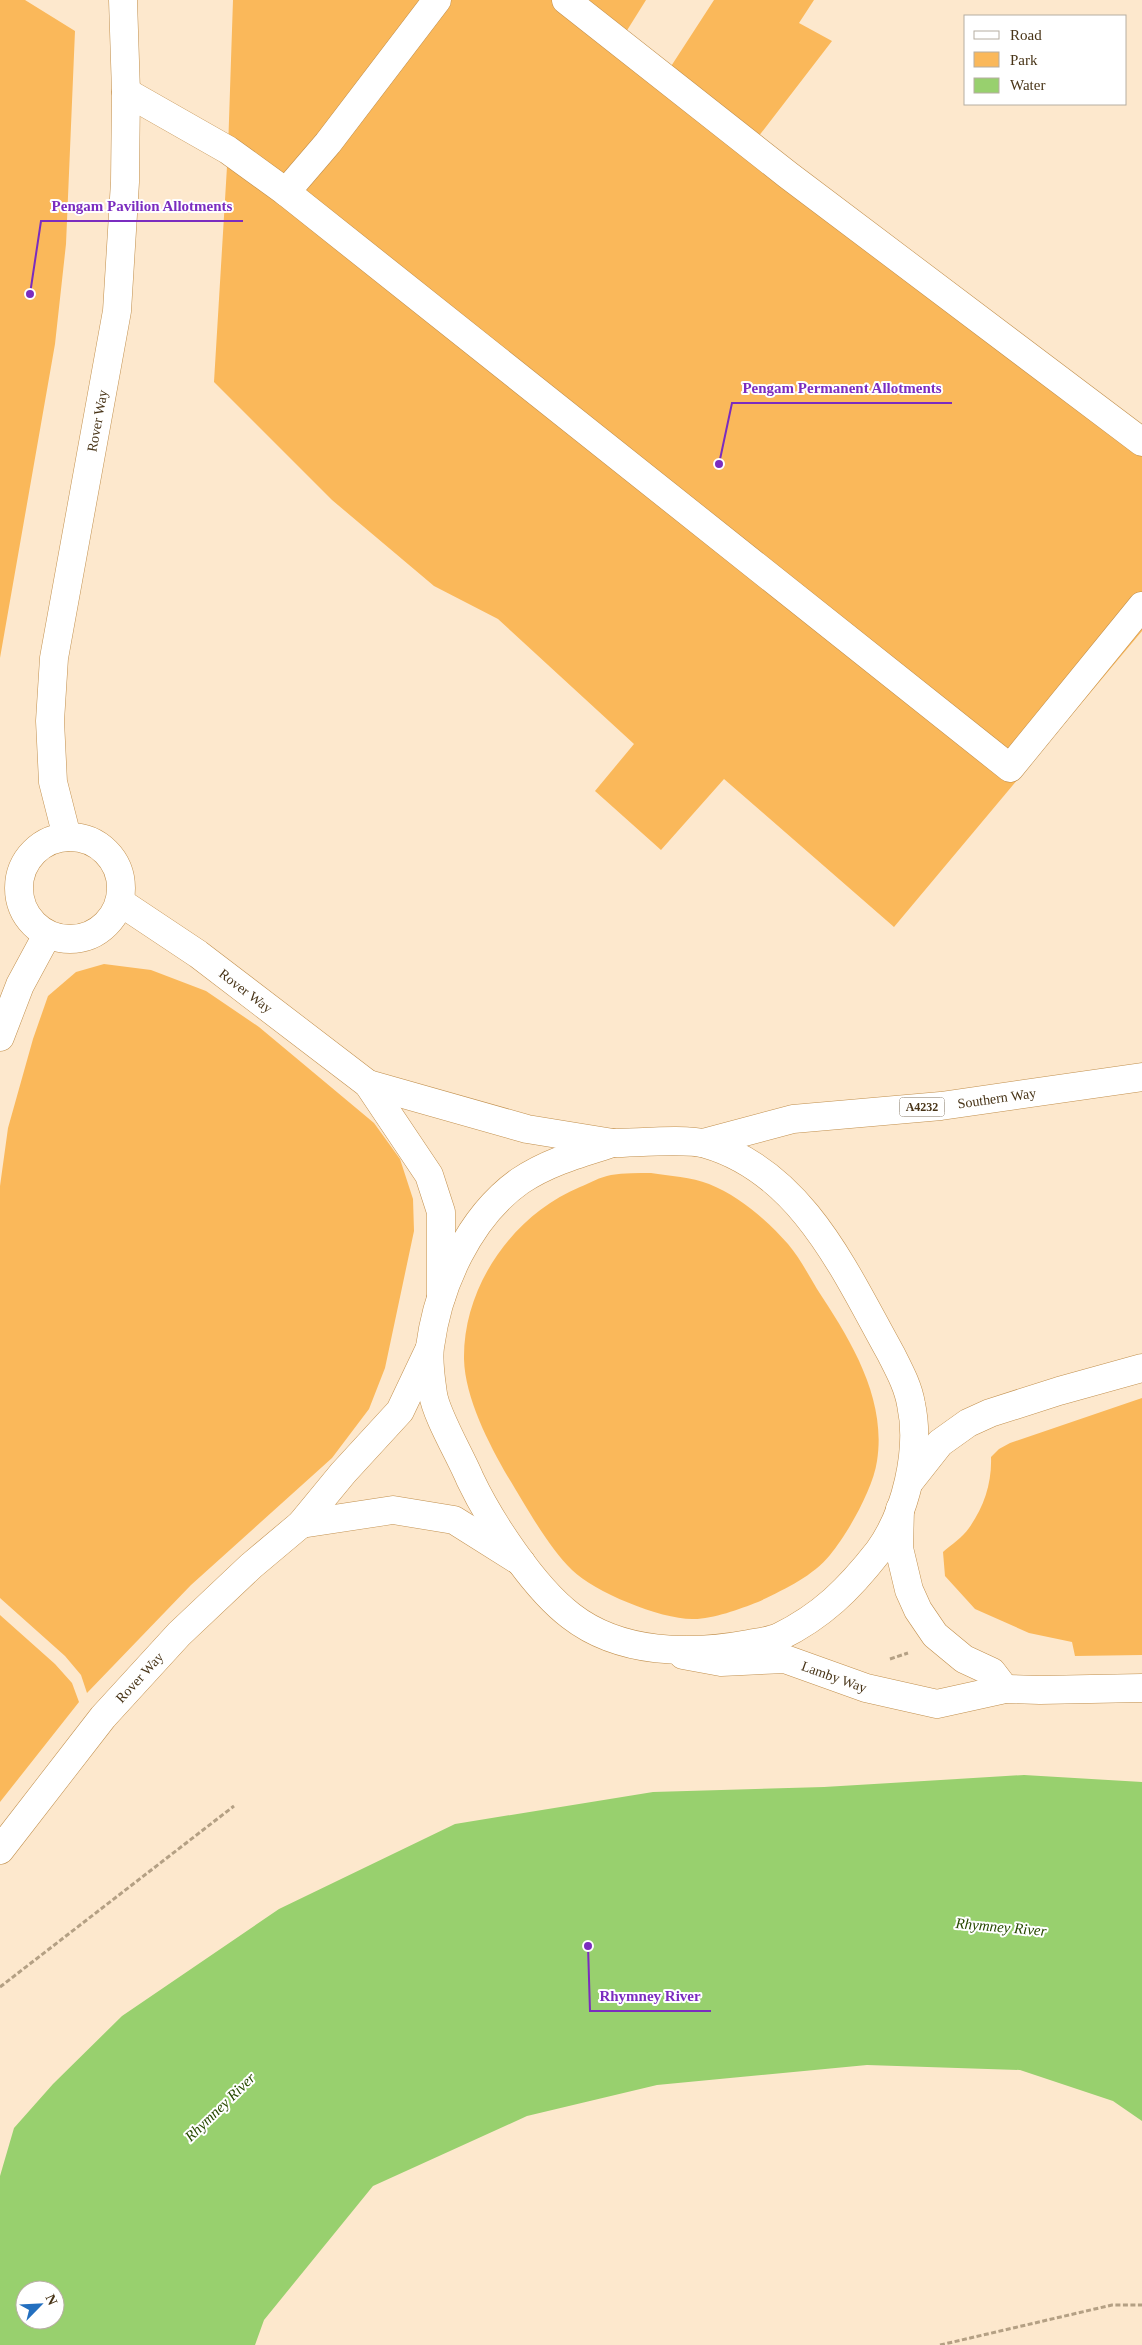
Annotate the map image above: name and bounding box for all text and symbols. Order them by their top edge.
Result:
legend [964,15,1127,105]
text: Road [1010,27,1042,43]
text: Park [1010,52,1038,68]
text: Water [1010,77,1045,93]
callout: Pengam Pavilion Allotments [41,191,243,221]
text: Pengam Pavilion Allotments [52,198,233,214]
callout: Pengam Permanent Allotments [732,373,952,403]
text: Pengam Permanent Allotments [742,380,942,396]
street label: Rover Way [84,389,110,453]
street label: Rover Way [216,966,275,1016]
street label: Southern Way [956,1085,1037,1111]
road number: A4232 [900,1098,944,1116]
street label: Rover Way [113,1649,166,1706]
street label: Lamby Way [800,1658,869,1695]
water label: Rhymney River [954,1915,1047,1939]
callout: Rhymney River [590,1981,711,2011]
text: Rhymney River [599,1988,701,2004]
water label: Rhymney River [181,2069,258,2145]
north arrow [15,2280,65,2330]
text: N [43,2292,60,2308]

